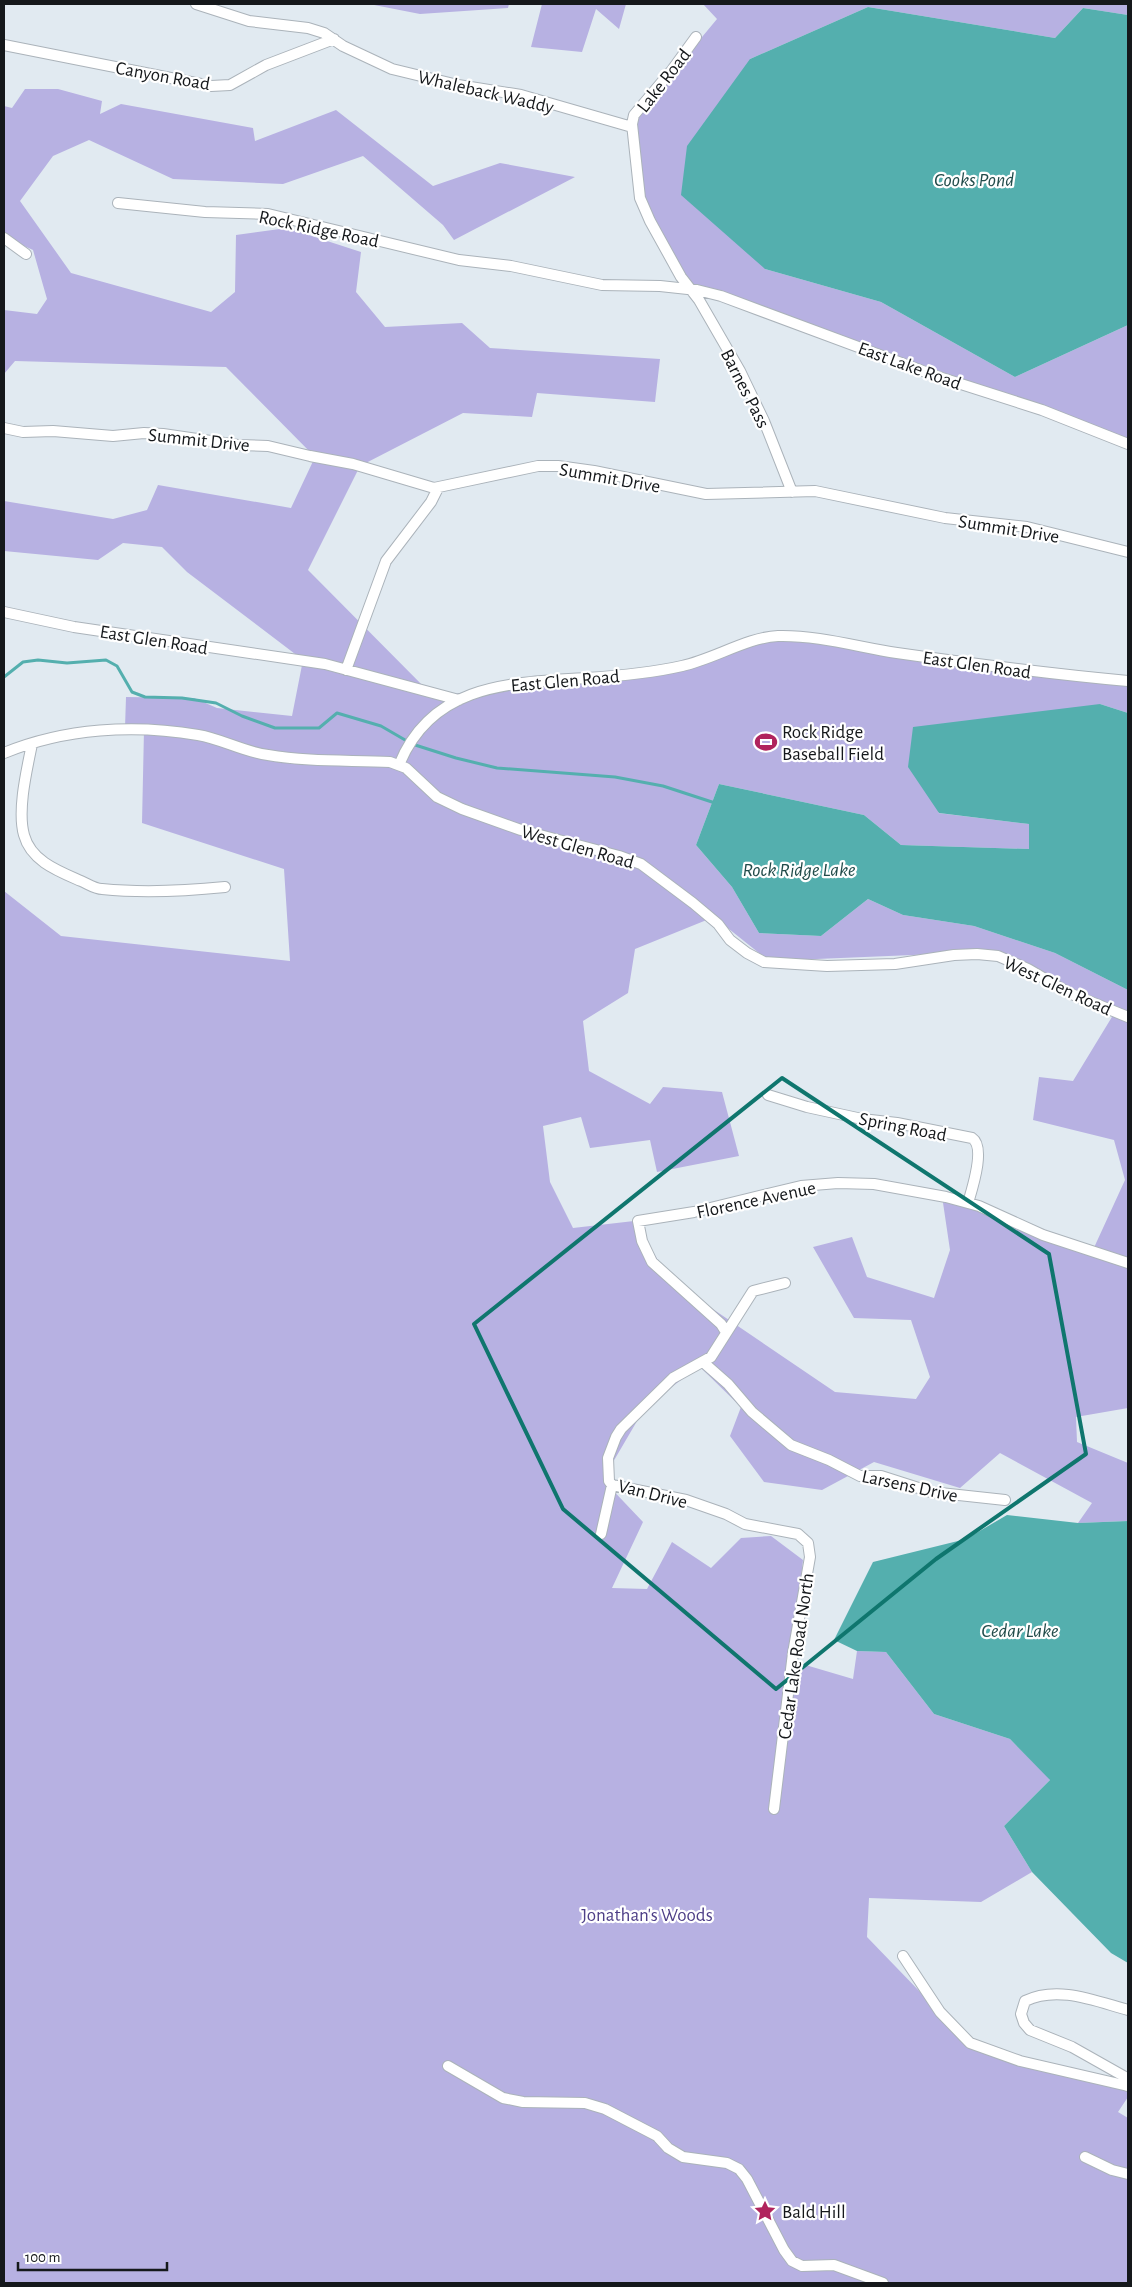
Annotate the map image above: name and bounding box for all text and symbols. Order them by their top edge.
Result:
street label: Lake Road [634,46,695,116]
street label: Canyon Road [114,59,212,94]
street label: Whaleback Waddy [416,68,556,117]
water label: Cooks Pond [934,170,1014,190]
street label: Rock Ridge Road [257,207,381,251]
street label: East Lake Road [855,339,964,394]
street label: Barnes Pass [717,346,773,431]
street label: Summit Drive [147,426,251,455]
street label: Summit Drive [558,460,662,497]
street label: Summit Drive [957,512,1061,547]
street label: East Glen Road [98,623,209,658]
street label: East Glen Road [921,648,1032,683]
street label: East Glen Road [510,667,620,696]
place label: Rock Ridge Baseball Field [782,723,884,764]
sports icon: Rock Ridge Baseball Field [753,729,779,755]
street label: West Glen Road [519,822,636,873]
water label: Rock Ridge Lake [742,860,856,880]
street label: West Glen Road [1001,953,1114,1020]
street label: Spring Road [857,1110,948,1145]
street label: Florence Avenue [695,1179,818,1222]
street label: Larsens Drive [860,1467,960,1506]
street label: Van Drive [616,1477,689,1512]
street label: Cedar Lake Road North [775,1572,818,1741]
water label: Cedar Lake [981,1621,1059,1641]
park label: Jonathan's Woods [581,1906,713,1925]
place icon: Bald Hill [752,2198,778,2224]
place label: Bald Hill [782,2203,846,2222]
scale bar [18,2240,166,2272]
text: 100 m [25,2250,60,2265]

